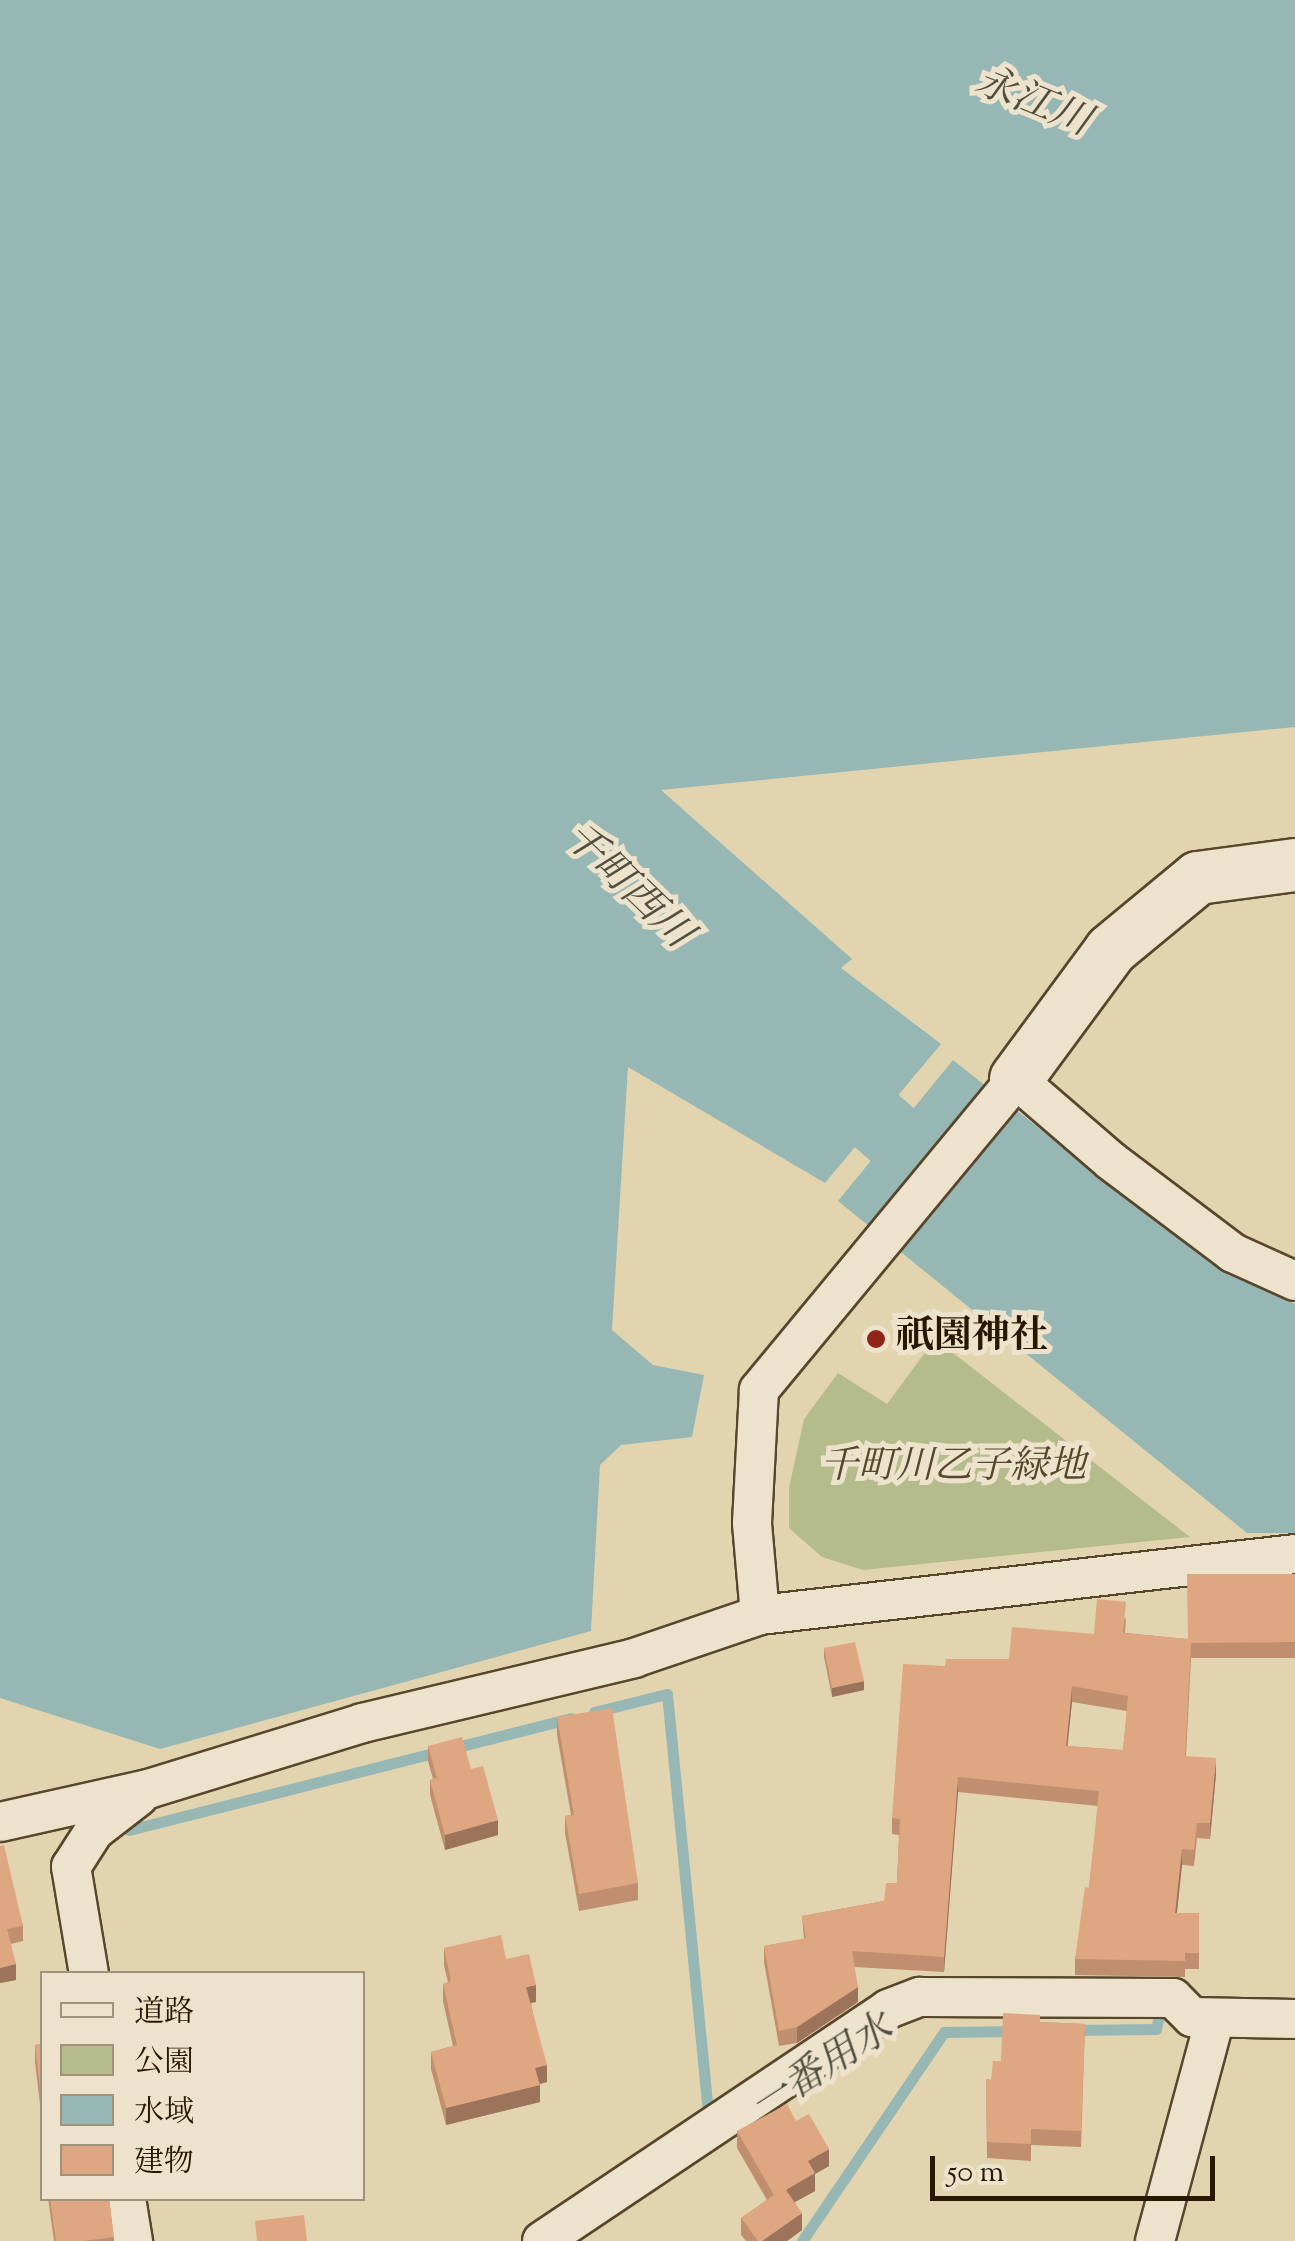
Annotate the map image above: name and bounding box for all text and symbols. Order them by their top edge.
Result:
water label: 永江川 [967,59,1097,149]
water label: 千町西川 [552,814,700,960]
place label: 祇園神社 [896,1316,1048,1362]
marker: 祇園神社 [865,1328,887,1350]
park label: 千町川乙子緑地 [820,1446,1086,1492]
legend [40,1971,365,2201]
text: 道路 [134,1992,194,2035]
water label: 一番用水 [743,2006,903,2134]
text: 公園 [134,2042,194,2085]
text: 水域 [134,2092,194,2135]
scale bar [935,2136,1220,2198]
text: 建物 [134,2142,194,2185]
text: 50 m [947,2152,1004,2195]

